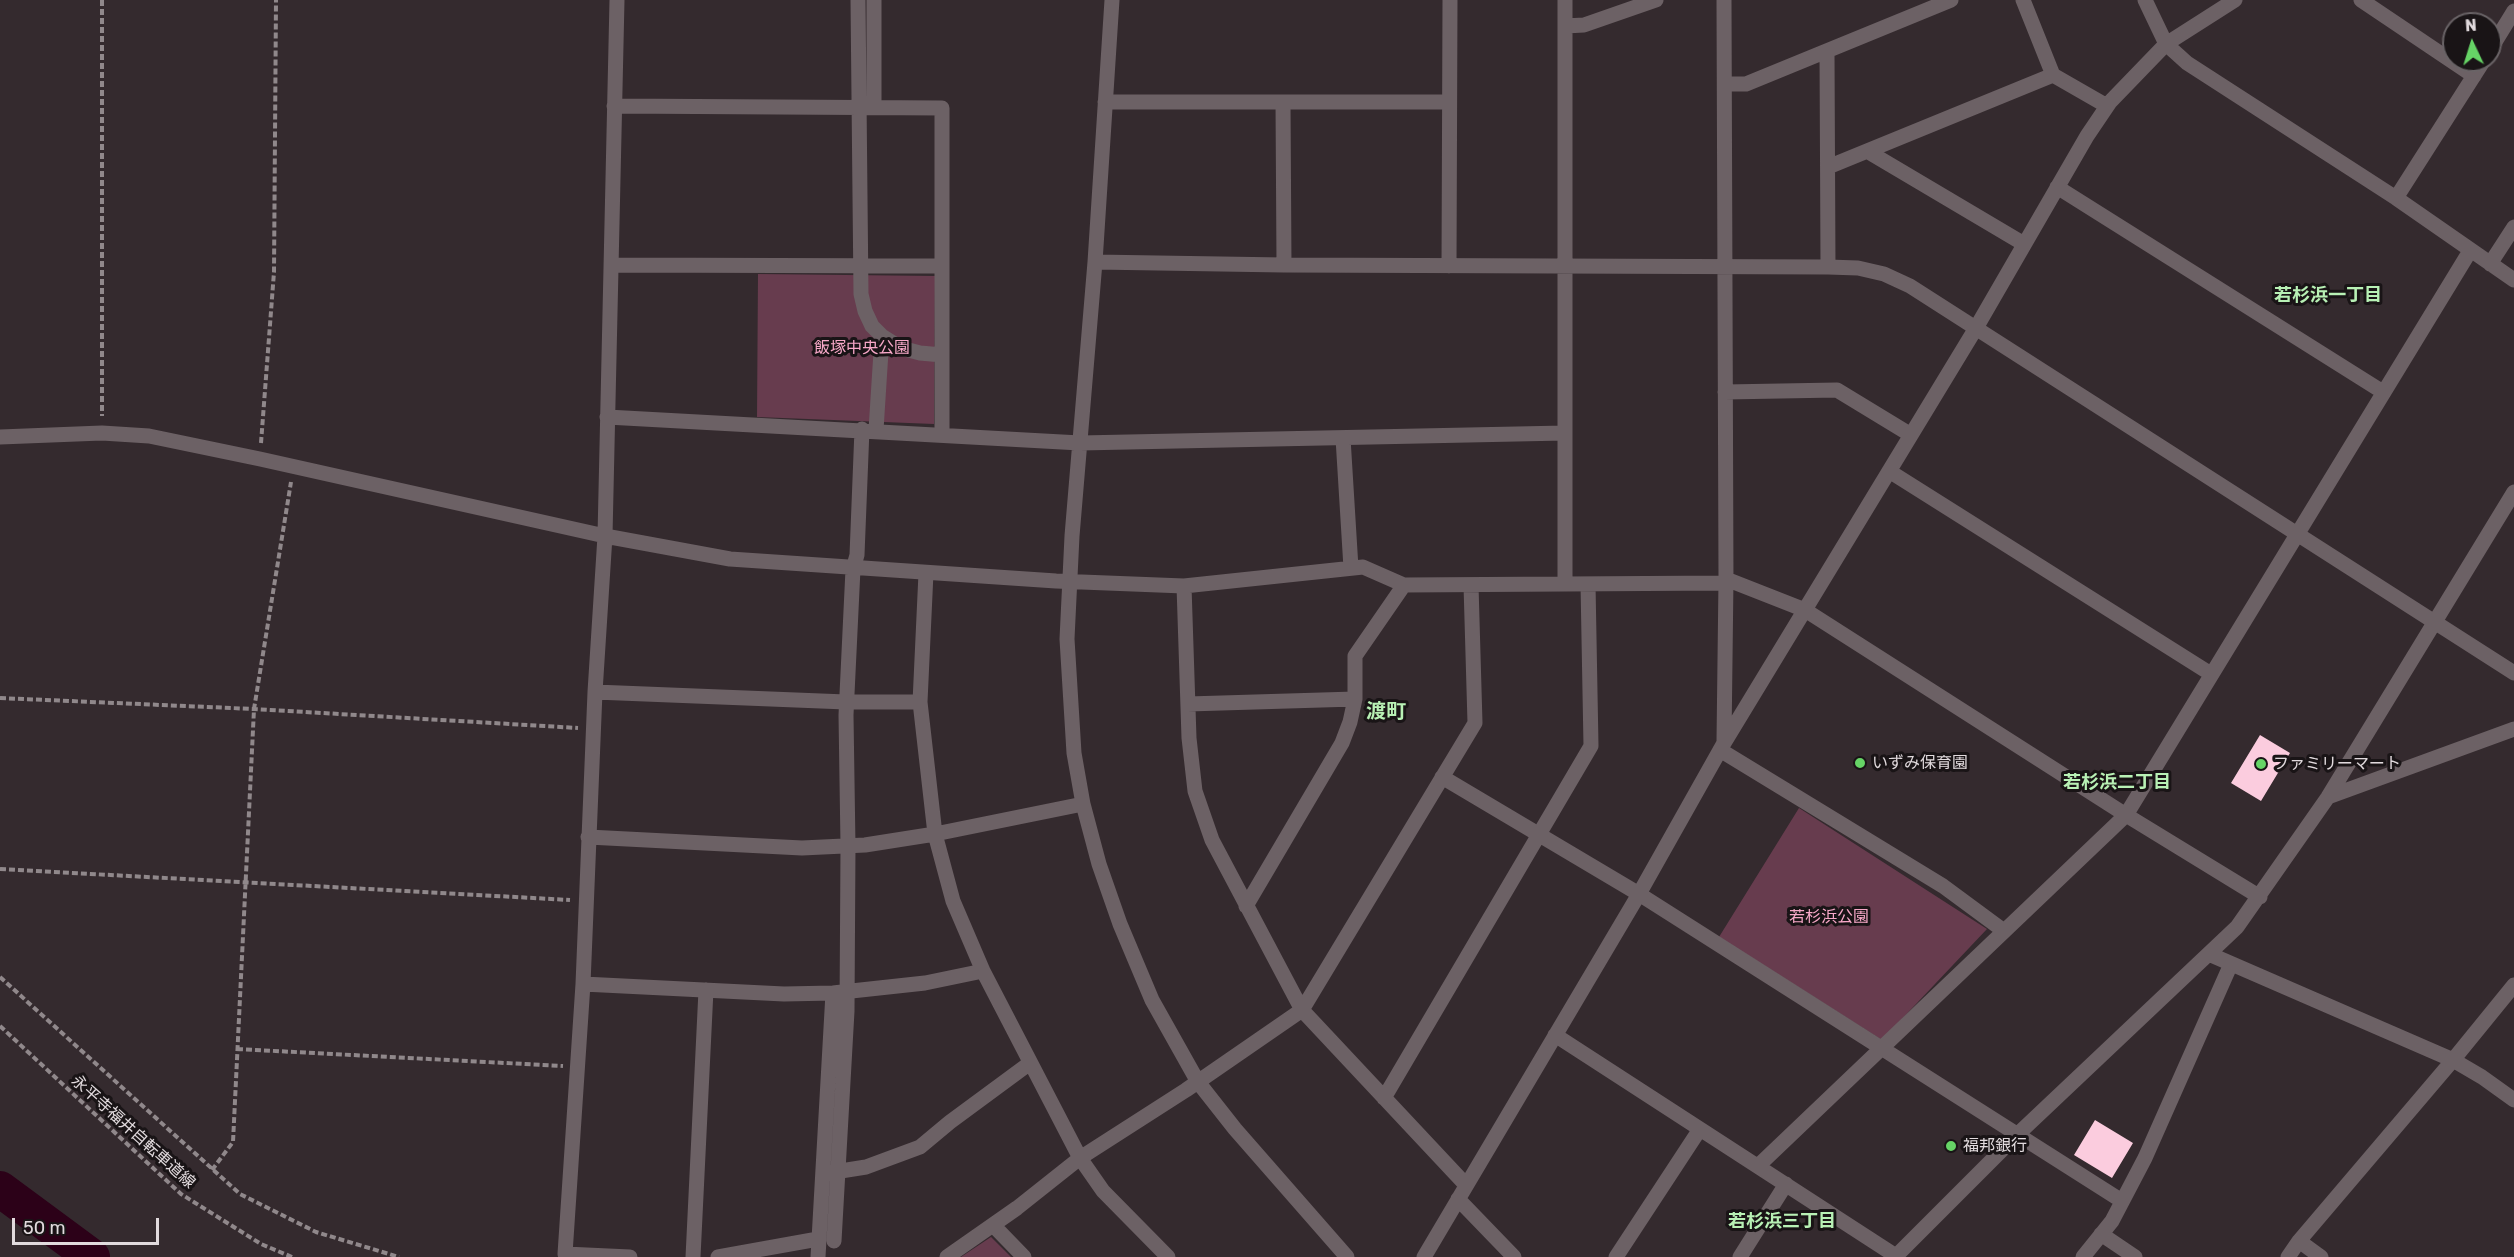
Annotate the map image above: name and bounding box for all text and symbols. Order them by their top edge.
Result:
north arrow [2442,12,2502,72]
text: N [2464,16,2477,35]
district label: 若杉浜一丁目 [2274,285,2382,307]
park label: 飯塚中央公園 [814,338,910,358]
district label: 渡町 [1366,700,1406,724]
place label: いずみ保育園 [1872,753,1968,773]
place label: ファミリーマート [2273,754,2401,774]
marker: いずみ保育園 [1853,756,1867,770]
marker: ファミリーマート [2254,757,2268,771]
district label: 若杉浜二丁目 [2063,772,2171,794]
park label: 若杉浜公園 [1789,907,1869,927]
street label: 永平寺福井自転車道線 [67,1071,199,1193]
place label: 福邦銀行 [1963,1136,2027,1156]
marker: 福邦銀行 [1944,1139,1958,1153]
scale bar [15,1206,162,1244]
district label: 若杉浜三丁目 [1728,1211,1836,1233]
text: 50 m [23,1217,66,1239]

